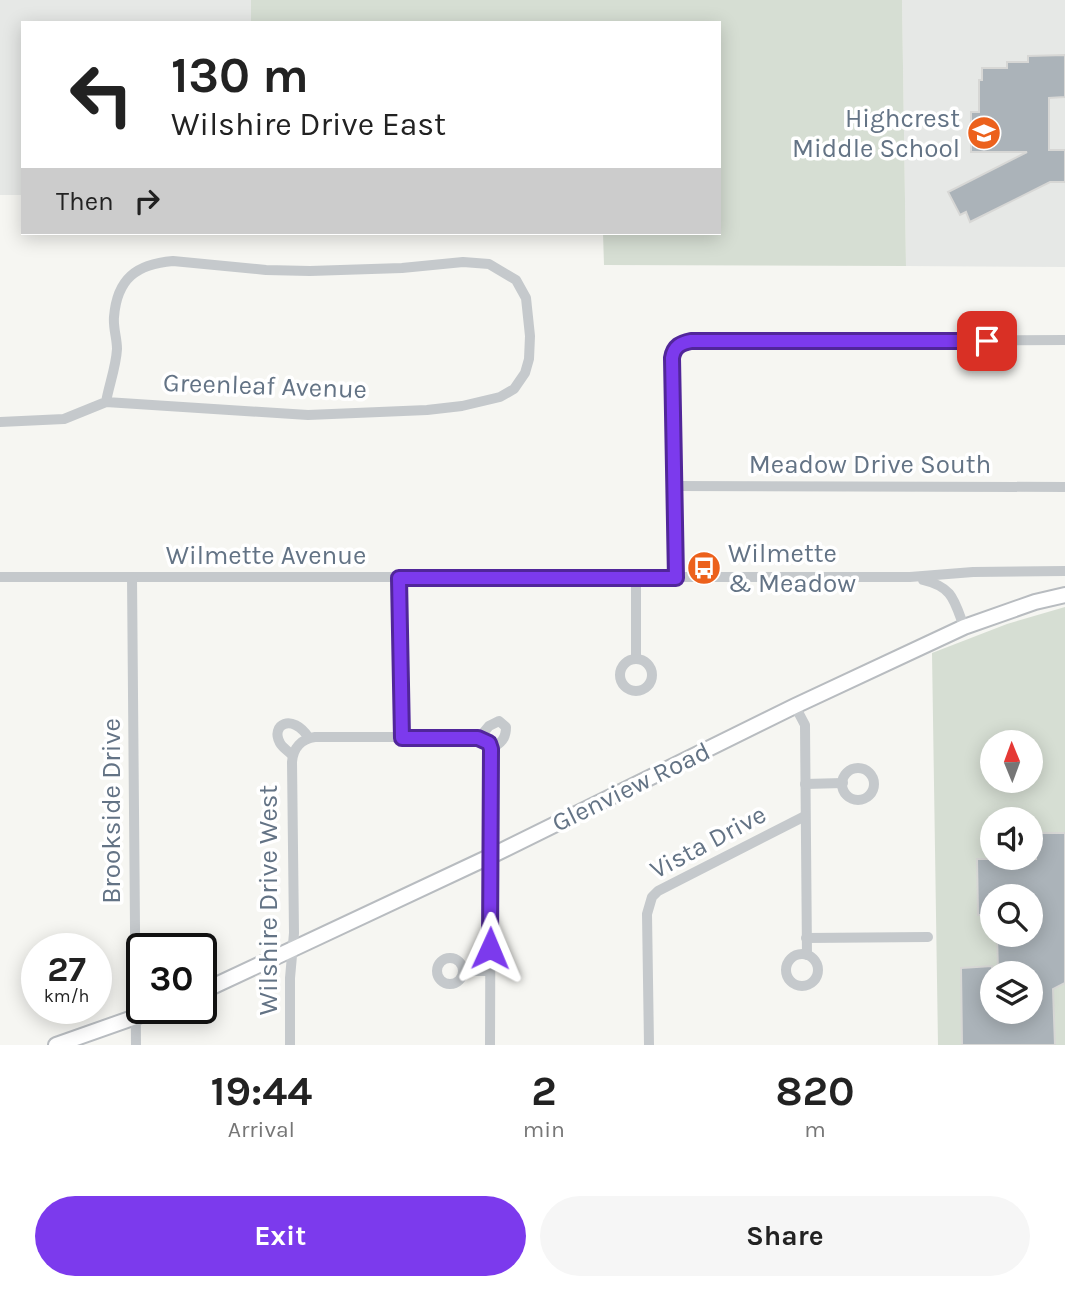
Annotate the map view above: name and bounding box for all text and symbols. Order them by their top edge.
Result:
text: 130 m [171,47,309,104]
icon: left [56,49,147,140]
place label: Highcrest Middle School [792,103,960,164]
text: Wilshire Drive East [171,106,446,143]
school or university icon: Highcrest Middle School [965,114,1003,152]
icon: right [128,182,166,220]
text: Then [56,186,114,217]
pin [957,311,1017,371]
icon: arrive [968,322,1006,360]
street label: Greenleaf Avenue [162,367,368,405]
street label: Meadow Drive South [749,449,991,480]
place label: Wilmette & Meadow [728,538,856,599]
street label: Wilmette Avenue [166,540,366,571]
bus stop icon: Wilmette & Meadow [685,549,723,587]
street label: Brookside Drive [96,718,127,904]
north arrow [980,730,1043,793]
map controls [980,730,1043,1024]
street label: Glenview Road [547,735,715,839]
street label: Wilshire Drive West [253,785,284,1015]
street label: Vista Drive [645,798,771,886]
button: sound [980,807,1043,870]
button: search [980,884,1043,947]
position arrow [453,911,527,985]
speed limit sign: 30 [126,933,217,1024]
text: 27 [47,949,86,990]
button: layers [980,961,1043,1024]
text: km/h [44,985,89,1007]
text: 19:44 [210,1066,312,1116]
text: 2 [531,1066,557,1116]
text: 820 [775,1066,855,1116]
text: Arrival [228,1116,295,1143]
text: min [523,1116,565,1143]
text: m [804,1116,826,1143]
button: Exit [35,1196,526,1276]
button: Share [540,1196,1030,1276]

